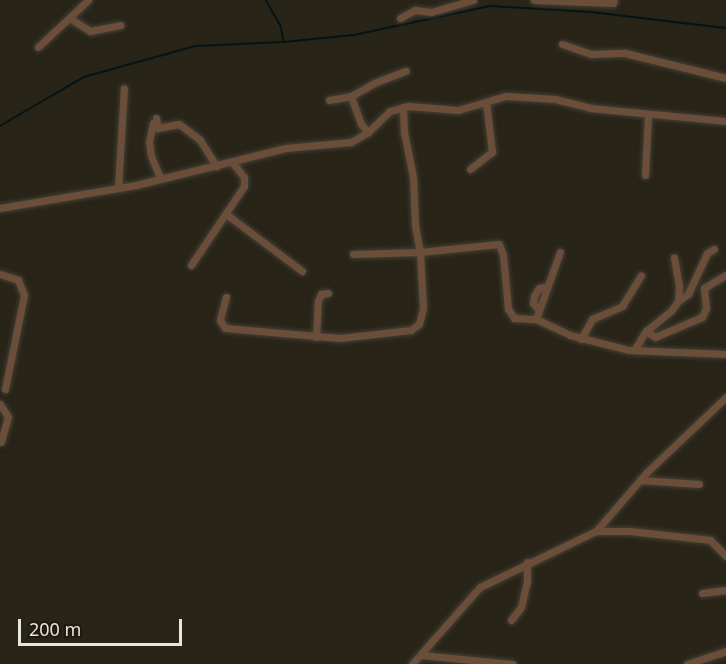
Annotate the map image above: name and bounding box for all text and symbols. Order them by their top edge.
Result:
scale bar [21,607,184,645]
text: 200 m [29,617,81,641]

